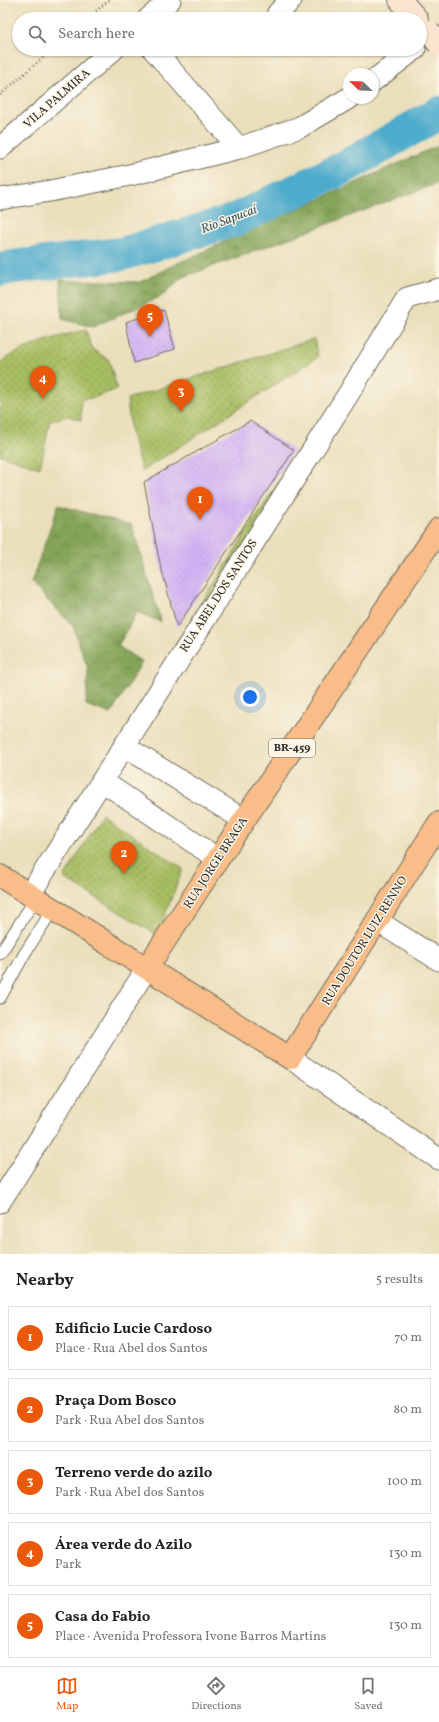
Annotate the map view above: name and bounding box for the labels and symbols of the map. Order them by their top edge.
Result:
street label: VILA PALMIRA [20,65,94,132]
north arrow [343,68,379,104]
water label: Rio Sapucaí [198,200,261,239]
pin: 5 [137,304,163,337]
pin: 4 [30,366,56,399]
pin: 3 [168,379,194,412]
pin: 1 [187,487,213,520]
street label: RUA ABEL DOS SANTOS [176,536,262,656]
your location [240,687,260,707]
road number: BR-459 [269,739,315,757]
street label: RUA JORGE BRAGA [180,813,252,912]
pin: 2 [111,841,137,874]
street label: RUA DOUTOR LUIZ RENNO [319,873,412,1009]

